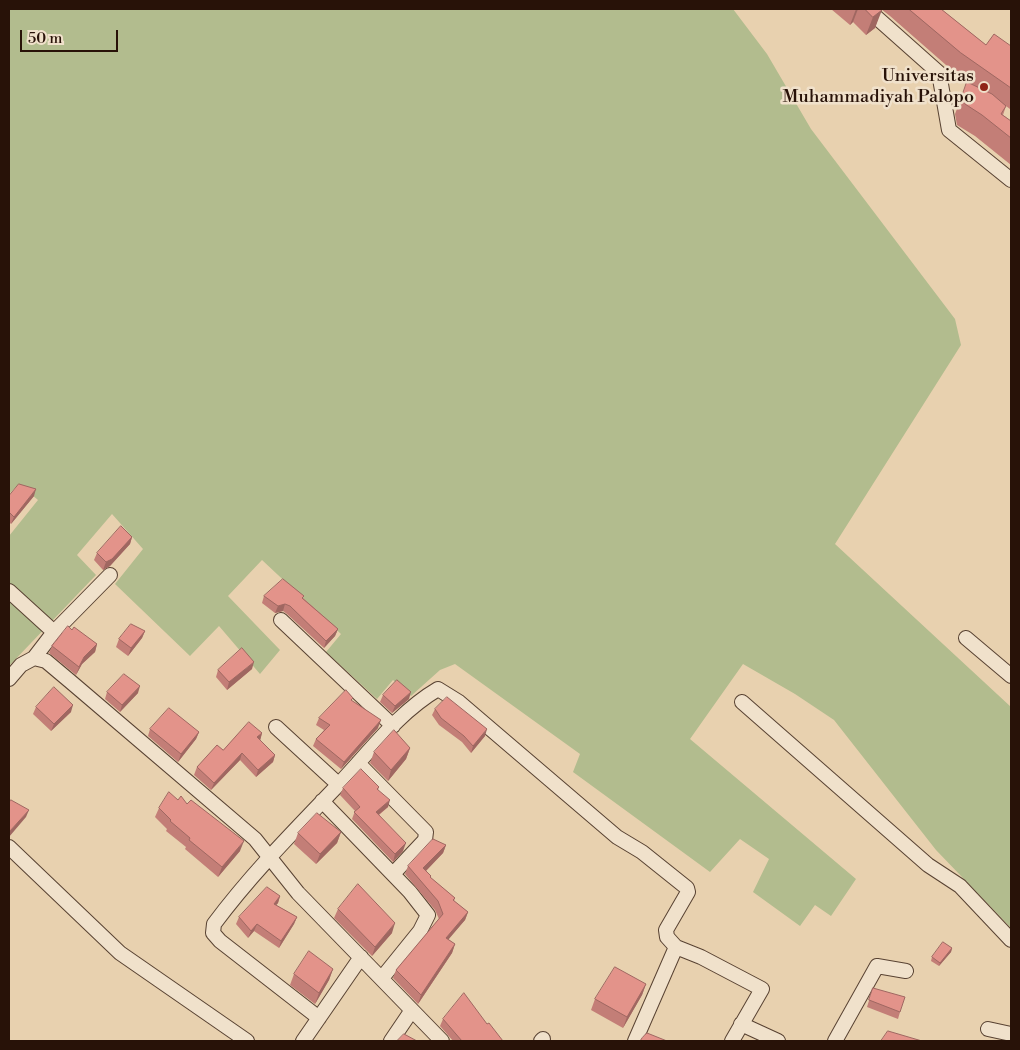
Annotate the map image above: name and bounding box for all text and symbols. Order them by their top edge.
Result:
scale bar [22,20,120,52]
text: 50 m [28,29,62,48]
place label: Universitas Muhammadiyah Palopo [783,66,974,108]
marker: Universitas Muhammadiyah Palopo [978,81,990,93]

